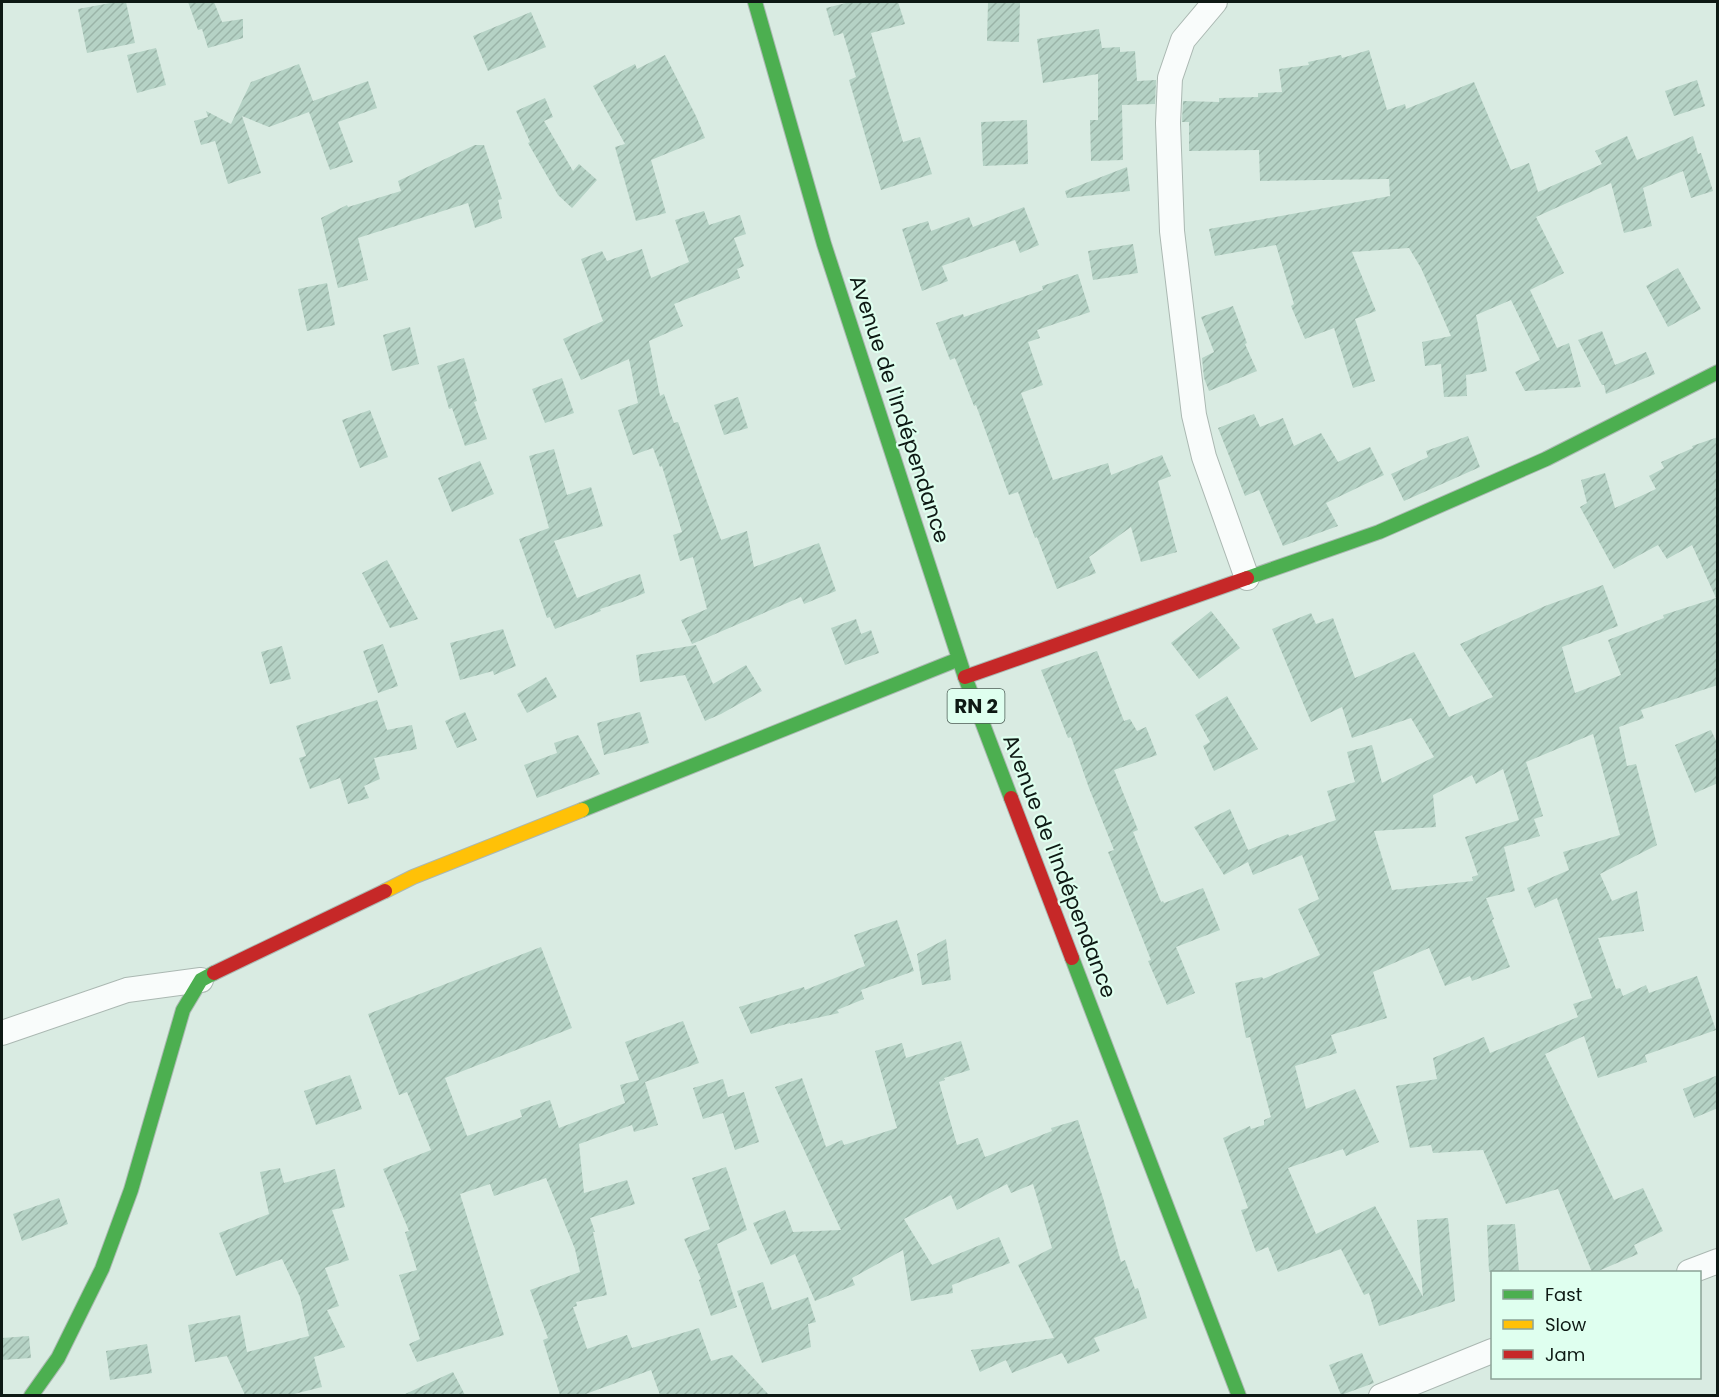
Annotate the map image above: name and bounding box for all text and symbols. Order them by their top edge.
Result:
street label: Avenue de l'Indépendance [843,271,957,547]
road number: RN 2 [948,689,1004,723]
street label: Avenue de l'Indépendance [996,730,1124,1002]
legend [1491,1271,1701,1379]
text: Fast [1545,1282,1582,1307]
text: Slow [1545,1312,1587,1337]
text: Jam [1545,1342,1585,1367]

